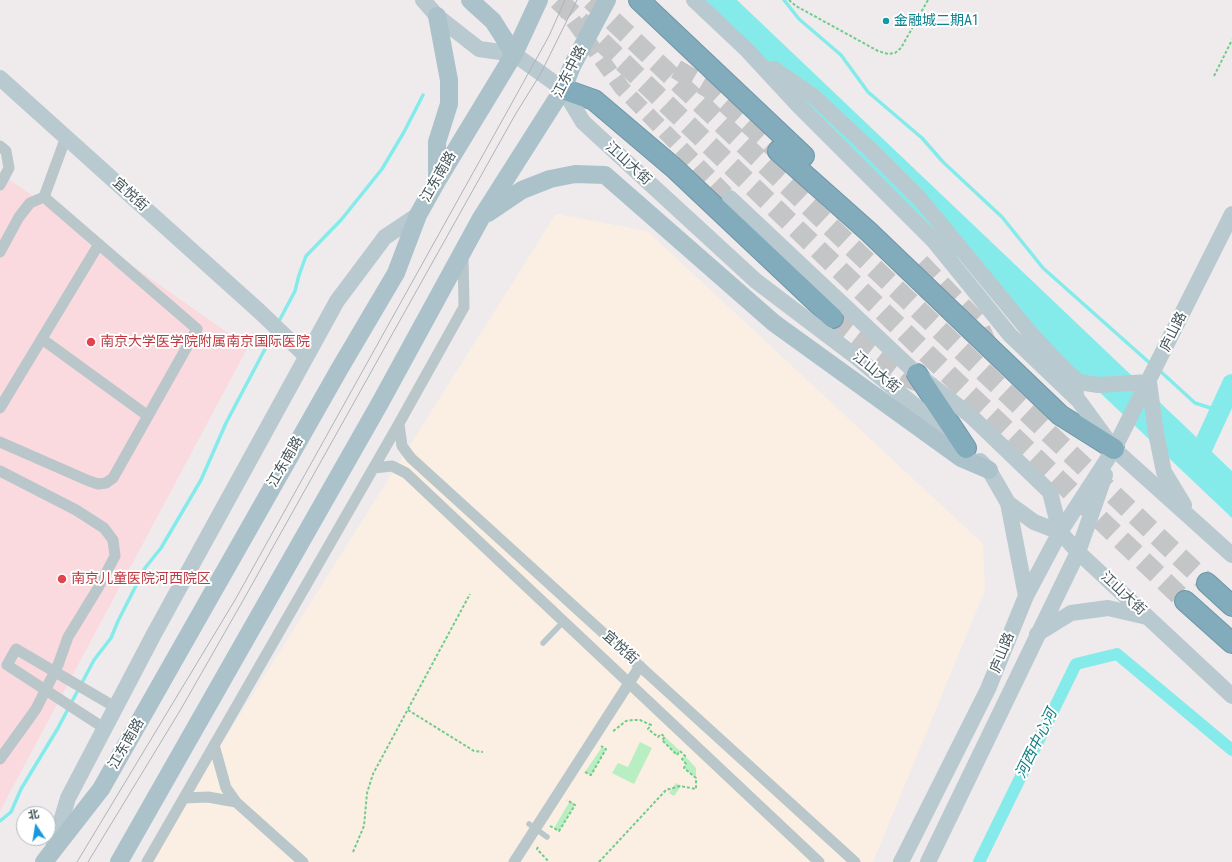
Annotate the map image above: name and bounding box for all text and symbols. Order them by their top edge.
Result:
place label: 金融城二期A1 [894,13,979,29]
marker: 金融城二期A1 [881,16,891,26]
street label: 江东中路 [550,43,590,101]
street label: 江山大街 [602,139,654,189]
street label: 江东南路 [418,149,460,205]
street label: 宜悦街 [109,175,151,215]
street label: 庐山路 [1157,309,1191,355]
place label: 南京大学医学院附属南京国际医院 [100,334,310,350]
marker: 南京大学医学院附属南京国际医院 [85,336,97,348]
street label: 江山大街 [849,349,903,397]
street label: 江东南路 [265,434,307,490]
street label: 江山大街 [1097,569,1149,619]
place label: 南京儿童医院河西院区 [71,571,211,587]
marker: 南京儿童医院河西院区 [56,573,68,585]
street label: 宜悦街 [599,628,641,668]
street label: 庐山路 [987,630,1019,676]
water label: 河西中心河 [1012,706,1062,782]
street label: 江东南路 [106,716,148,772]
north arrow [16,806,56,846]
text: 北 [27,807,40,822]

